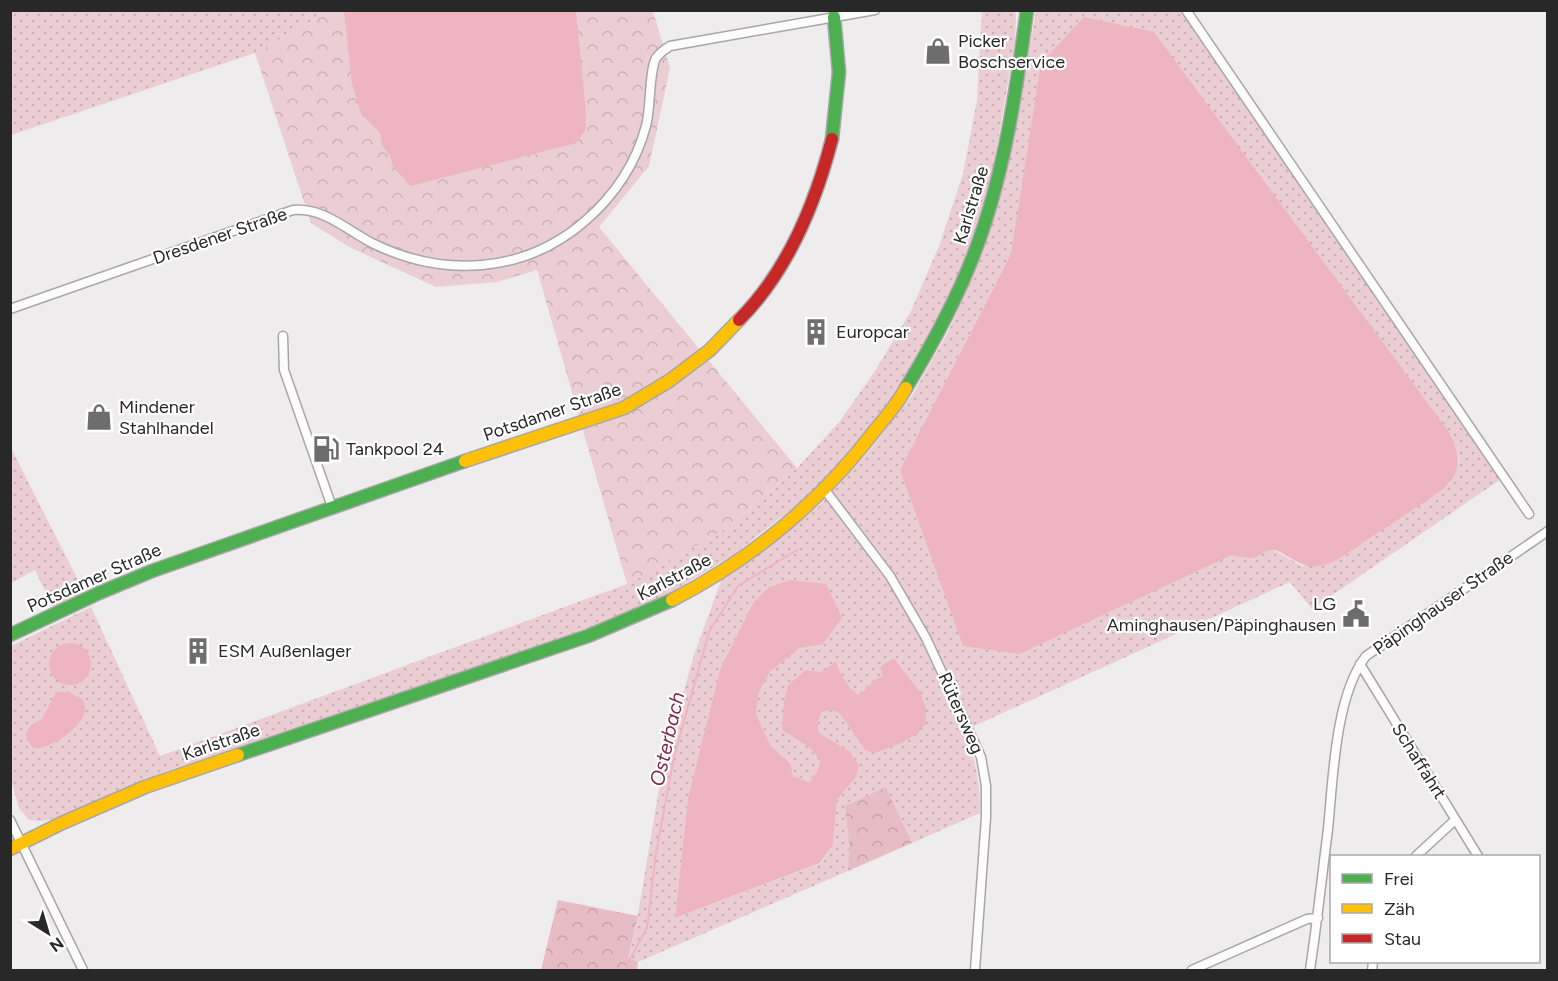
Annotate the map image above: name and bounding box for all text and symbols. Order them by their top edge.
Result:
place label: Picker Boschservice [958,30,1065,73]
shop icon: Picker Boschservice [923,36,953,66]
street label: Karlstraße [949,163,993,247]
street label: Dresdener Straße [150,203,290,269]
building icon: Europcar [801,317,831,347]
place label: Europcar [836,321,909,343]
street label: Potsdamer Straße [480,378,624,446]
place label: Mindener Stahlhandel [119,396,214,439]
shop icon: Mindener Stahlhandel [84,402,114,432]
fuel station icon: Tankpool 24 [311,434,341,464]
place label: Tankpool 24 [346,438,444,460]
street label: Potsdamer Straße [24,539,165,617]
street label: Päpinghauser Straße [1369,546,1517,660]
street label: Karlstraße [633,548,715,606]
place label: LG Aminghausen/Päpinghausen [1107,593,1336,636]
public building icon: LG Aminghausen/Päpinghausen [1341,599,1371,629]
building icon: ESM Außenlager [183,636,213,666]
place label: ESM Außenlager [218,640,351,662]
street label: Rütersweg [933,669,989,757]
water label: Osterbach [645,690,689,788]
street label: Karlstraße [179,718,263,766]
street label: Schaffahrt [1387,719,1451,803]
legend [1330,855,1540,963]
text: Frei [1384,868,1414,890]
text: Zäh [1384,898,1415,920]
north arrow [18,903,78,963]
text: Stau [1384,928,1421,950]
text: N [46,933,67,956]

